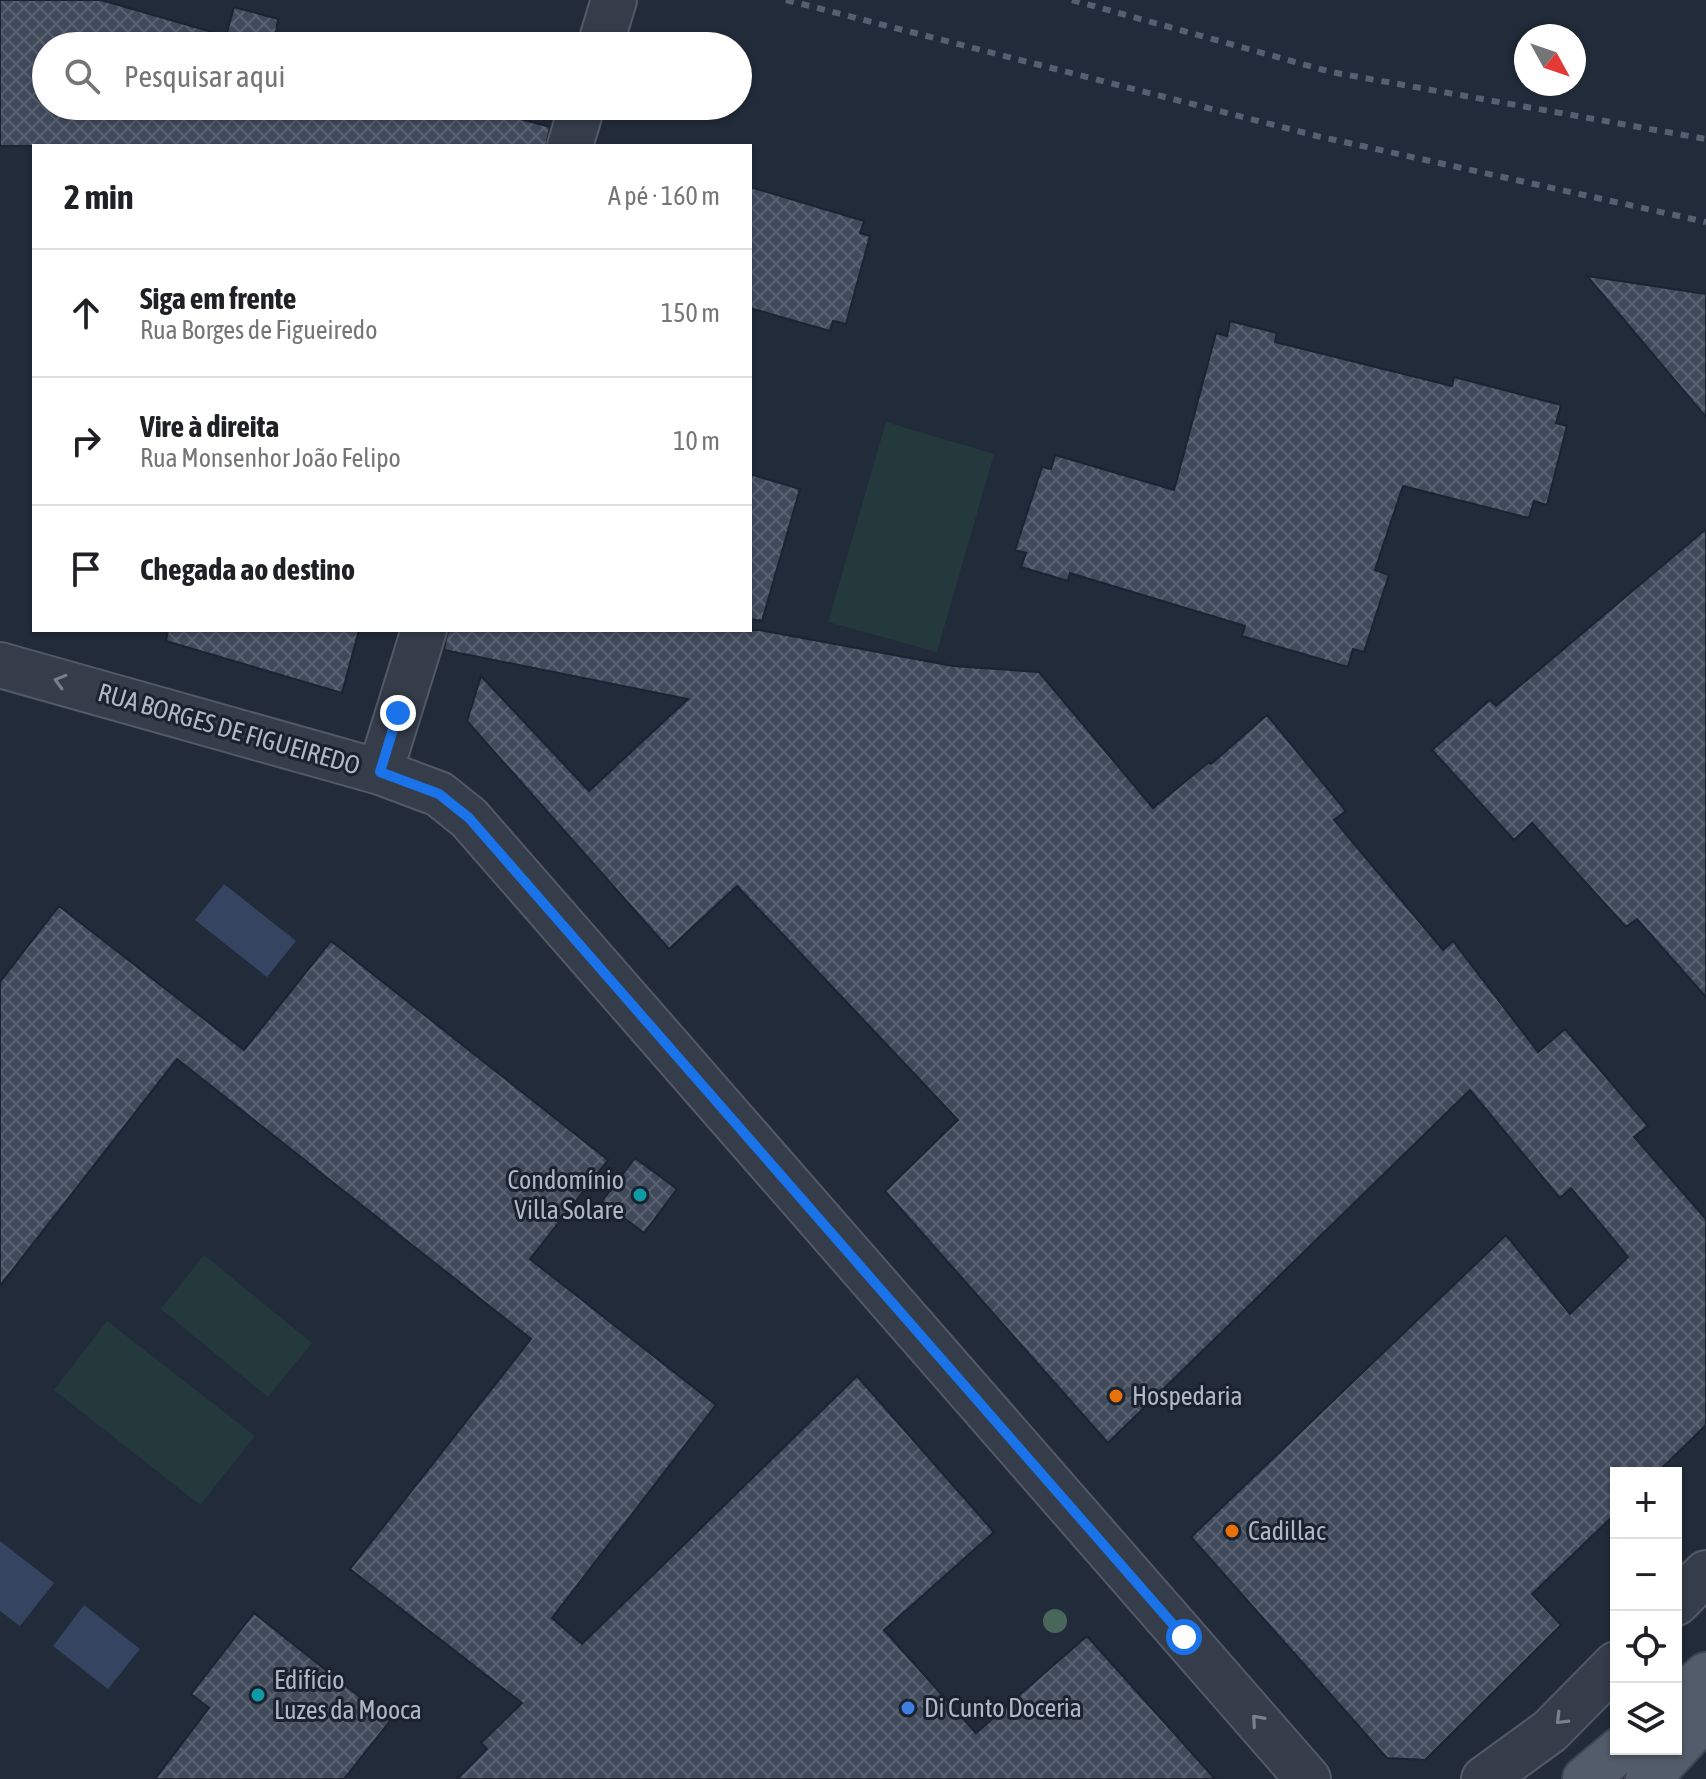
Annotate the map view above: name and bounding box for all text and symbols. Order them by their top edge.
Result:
north arrow [1514,24,1586,96]
search box [32,32,752,120]
icon: search [60,54,104,98]
text: Pesquisar aqui [124,59,285,93]
text: 2 min [64,177,133,216]
text: A pé · 160 m [608,181,720,211]
text: Siga em frente [140,281,296,315]
icon: ahead [64,291,108,335]
text: 150 m [661,298,720,328]
text: Rua Borges de Figueiredo [140,315,377,345]
text: Vire à direita [140,409,279,443]
icon: right [64,419,108,463]
text: 10 m [673,426,720,456]
text: Rua Monsenhor João Felipo [140,443,401,473]
icon: arrive [64,547,108,591]
text: Chegada ao destino [140,552,355,586]
one-way arrow [53,674,67,691]
street label: RUA BORGES DE FIGUEIREDO [95,677,363,781]
route end [380,695,416,731]
place label: Condomínio Villa Solare [507,1165,624,1225]
marker: Condomínio Villa Solare [631,1186,649,1204]
place label: Hospedaria [1132,1381,1243,1411]
marker: Hospedaria [1107,1387,1125,1405]
map controls [1610,1467,1682,1755]
button: + [1610,1467,1682,1539]
place label: Cadillac [1248,1516,1326,1546]
marker: Cadillac [1223,1522,1241,1540]
button: − [1610,1539,1682,1611]
button: locate [1610,1611,1682,1683]
route start [1166,1619,1202,1655]
place label: Edifício Luzes da Mooca [274,1665,422,1725]
button: layers [1610,1683,1682,1755]
marker: Edifício Luzes da Mooca [249,1686,267,1704]
place label: Di Cunto Doceria [924,1693,1082,1723]
marker: Di Cunto Doceria [899,1699,917,1717]
one-way arrow [1556,1710,1570,1724]
one-way arrow [1252,1715,1266,1730]

